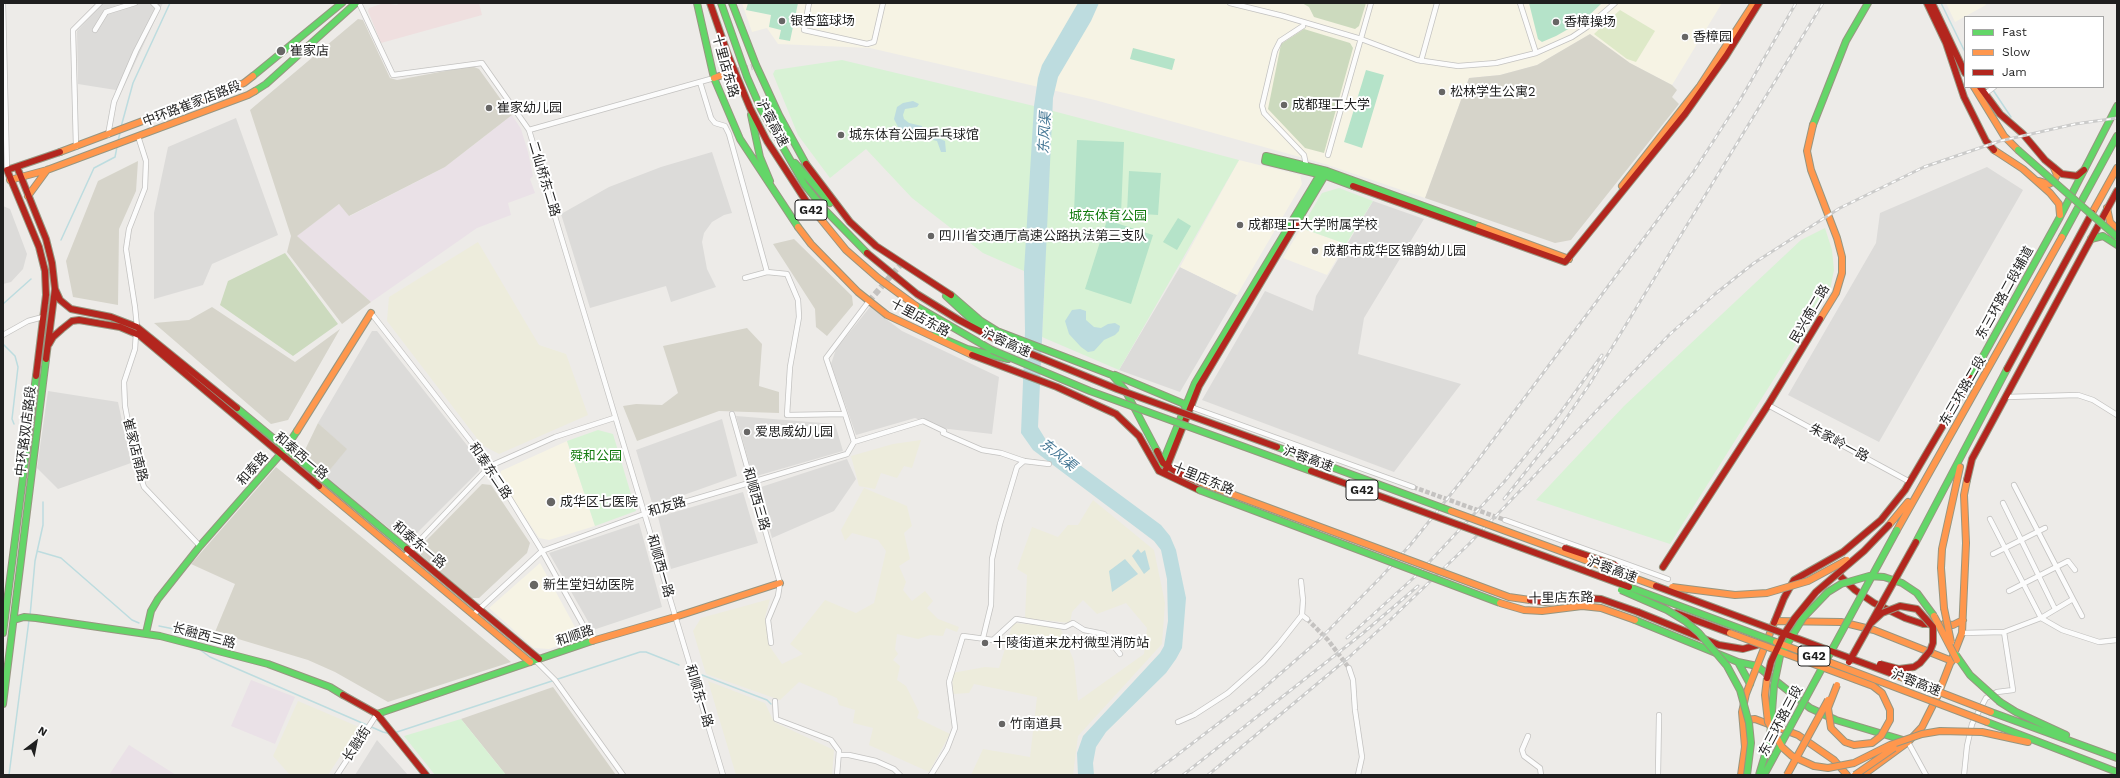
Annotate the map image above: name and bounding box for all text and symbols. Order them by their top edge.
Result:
place label: 银杏篮球场 [790,13,855,29]
place label: 香樟操场 [1564,14,1616,30]
marker: 银杏篮球场 [777,16,787,26]
legend [1964,16,2104,88]
marker: 香樟操场 [1551,17,1561,27]
text: Fast [2002,25,2027,39]
place label: 香樟园 [1693,29,1732,45]
marker: 香樟园 [1680,32,1690,42]
street label: 十里店东路 [709,33,741,99]
place label: 崔家店 [290,43,329,59]
marker: 崔家店 [275,45,287,57]
text: Slow [2002,45,2030,59]
text: Jam [2002,65,2027,79]
street label: 中环路崔家店路段 [141,78,243,130]
place label: 松林学生公寓2 [1450,84,1536,100]
marker: 松林学生公寓2 [1437,87,1447,97]
street label: 沪蓉高速 [753,96,791,150]
place label: 成都理工大学 [1292,97,1370,113]
place label: 崔家幼儿园 [497,100,562,116]
marker: 成都理工大学 [1279,100,1289,110]
marker: 崔家幼儿园 [484,103,494,113]
water label: 东风渠 [1036,112,1054,154]
place label: 城东体育公园乒乓球馆 [849,127,979,143]
marker: 城东体育公园乒乓球馆 [836,130,846,140]
street label: 二仙桥东二路 [525,139,563,219]
road number: G42 [795,200,827,220]
park label: 城东体育公园 [1069,208,1147,224]
place label: 成都理工大学附属学校 [1248,217,1378,233]
marker: 成都理工大学附属学校 [1235,220,1245,230]
place label: 四川省交通厅高速公路执法第三支队 [939,228,1147,244]
marker: 四川省交通厅高速公路执法第三支队 [926,231,936,241]
place label: 成都市成华区锦韵幼儿园 [1323,243,1466,259]
street label: 东三环路二段辅道 [1973,244,2037,342]
marker: 成都市成华区锦韵幼儿园 [1310,246,1320,256]
street label: 民兴南二路 [1787,282,1833,346]
street label: 十里店东路 [888,296,952,340]
street label: 沪蓉高速 [979,325,1033,361]
street label: 东三环路二段 [1937,353,1989,429]
street label: 中环路双店路段 [13,385,39,477]
street label: 崔家店南路 [120,417,150,483]
street label: 朱家岭一路 [1807,421,1871,465]
place label: 爱思威幼儿园 [755,424,833,440]
marker: 爱思威幼儿园 [742,427,752,437]
street label: 和泰西一路 [271,429,331,483]
water label: 东风渠 [1036,435,1080,475]
street label: 和泰东二路 [465,440,515,502]
street label: 沪蓉高速 [1281,443,1335,475]
park label: 舜和公园 [570,448,622,464]
street label: 和泰路 [234,449,272,489]
street label: 十里店东路 [1170,460,1236,498]
street label: 和顺西三路 [740,466,772,532]
road number: G42 [1346,480,1378,500]
place label: 成华区七医院 [560,494,638,510]
street label: 和友路 [646,494,688,520]
marker: 成华区七医院 [545,496,557,508]
street label: 和泰东一路 [389,518,449,572]
street label: 和顺西一路 [644,533,676,599]
street label: 沪蓉高速 [1585,554,1639,586]
place label: 新生堂妇幼医院 [543,577,634,593]
marker: 新生堂妇幼医院 [528,579,540,591]
street label: 十里店东路 [1528,590,1594,606]
street label: 长融西三路 [171,620,237,652]
street label: 和顺路 [554,623,596,649]
place label: 十陵街道来龙村微型消防站 [993,635,1149,651]
marker: 十陵街道来龙村微型消防站 [980,638,990,648]
road number: G42 [1798,646,1830,666]
street label: 和顺东一路 [682,663,716,729]
street label: 沪蓉高速 [1889,666,1943,700]
street label: 东三环路三段 [1756,683,1806,759]
place label: 竹南道具 [1010,716,1062,732]
marker: 竹南道具 [997,719,1007,729]
north arrow [16,722,56,762]
street label: 长融街 [340,723,374,765]
text: N [36,724,50,739]

